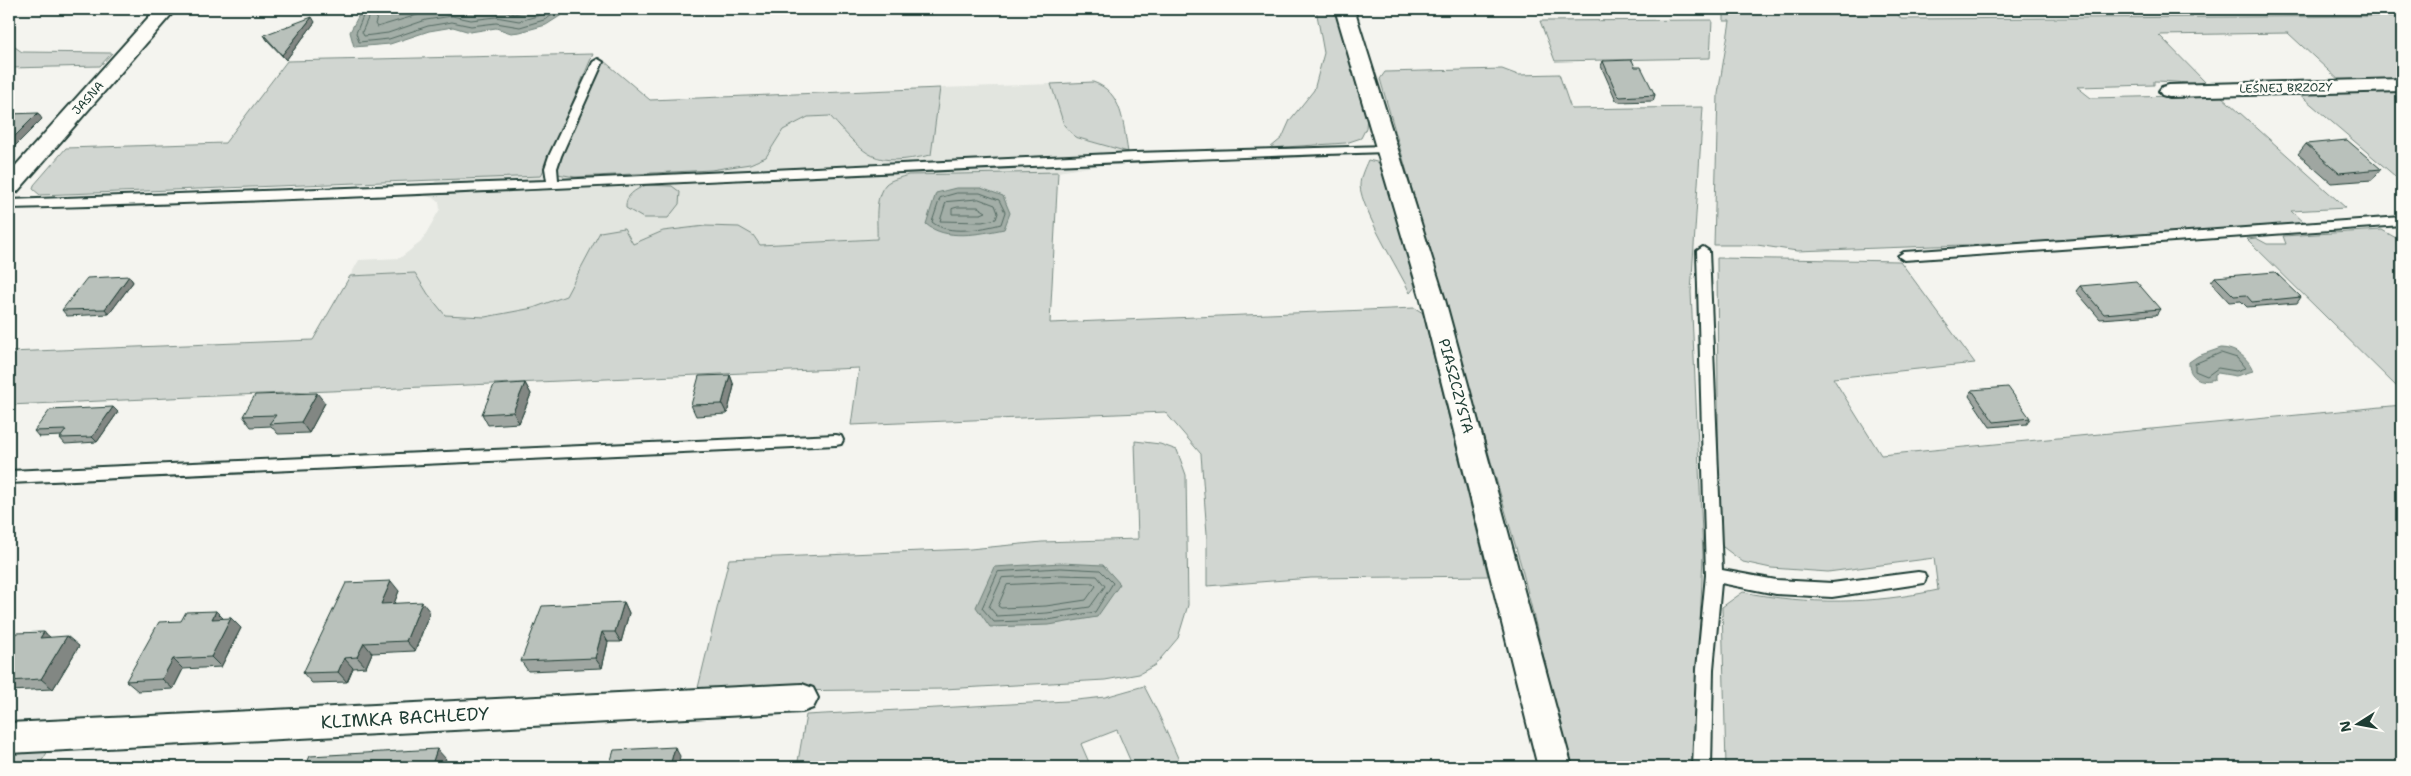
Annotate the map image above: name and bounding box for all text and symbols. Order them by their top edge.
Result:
street label: JASNA [69,78,108,118]
street label: LEŚNEJ BRZOZY [2239,79,2334,97]
street label: PIASZCZYSTA [1434,336,1478,436]
north arrow [2334,698,2384,748]
street label: KLIMKA BACHLEDY [320,702,490,734]
text: N [2335,719,2355,734]

